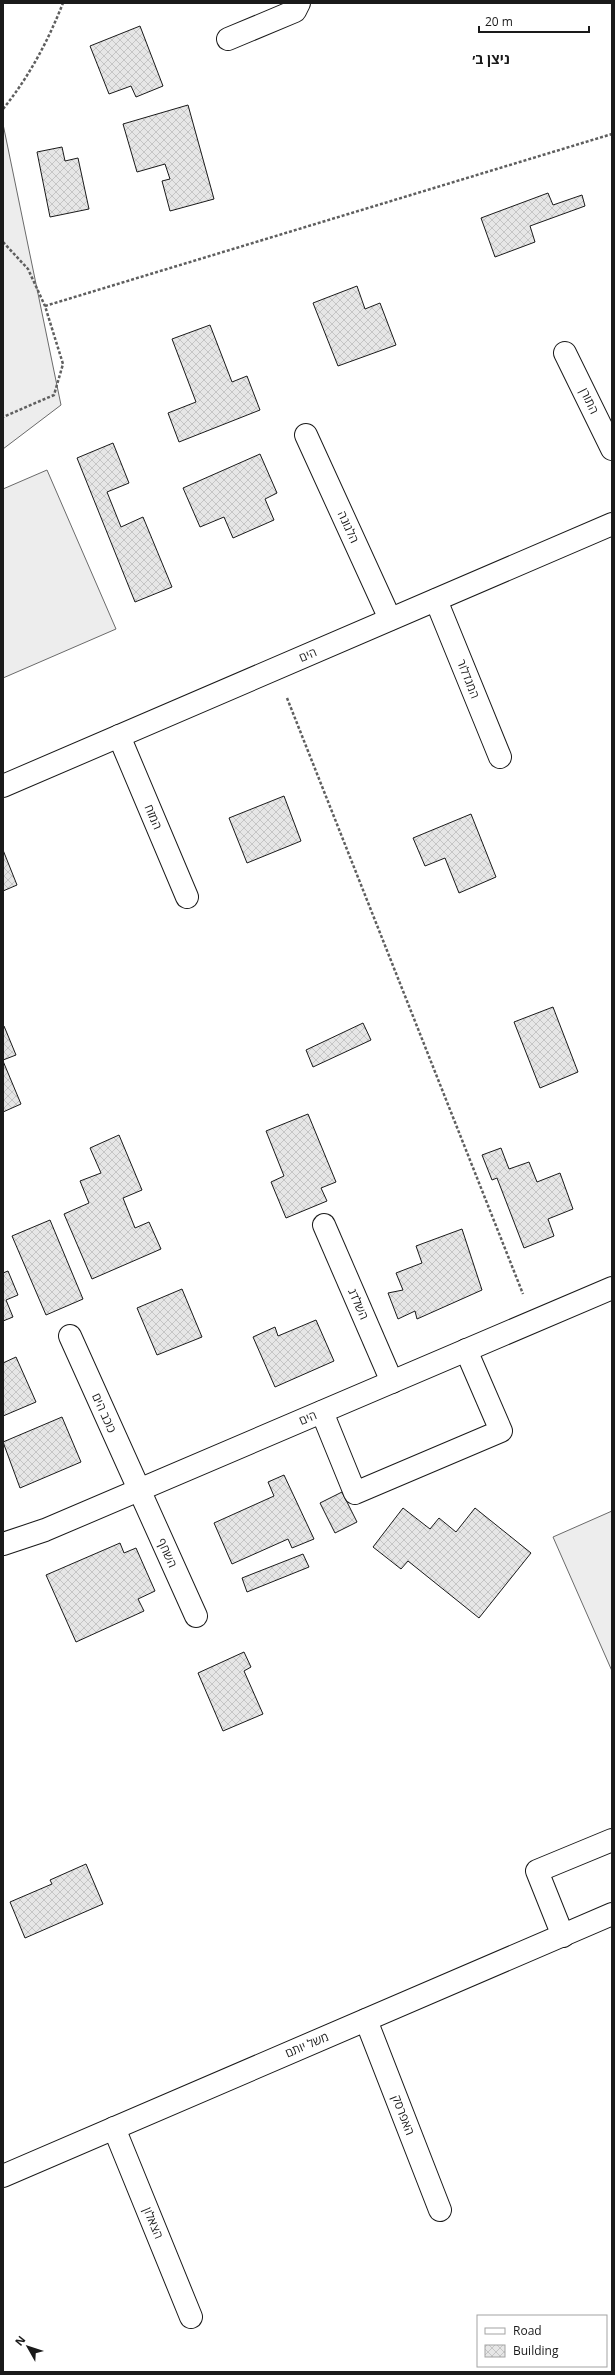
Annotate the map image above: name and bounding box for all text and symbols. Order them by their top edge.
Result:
scale bar [479,8,589,34]
text: 20 m [485,13,513,30]
district label: ניצן ב׳ [472,49,510,68]
street label: התורן [576,385,603,417]
street label: הלגונה [334,508,363,546]
street label: הים [296,643,319,666]
street label: המגדלור [453,657,484,701]
street label: המזח [141,802,166,832]
street label: השלדג [344,1285,373,1322]
street label: כוכב הים [88,1390,121,1436]
street label: הים [296,1406,319,1429]
street label: השחף [153,1535,182,1570]
street label: משל יותם [282,2028,331,2061]
street label: האפרסק [388,2092,419,2137]
street label: הצאלון [139,2204,168,2241]
legend [477,2315,607,2367]
text: Road [513,2322,542,2339]
north arrow [8,2327,48,2367]
text: N [11,2332,28,2349]
text: Building [513,2342,559,2359]

